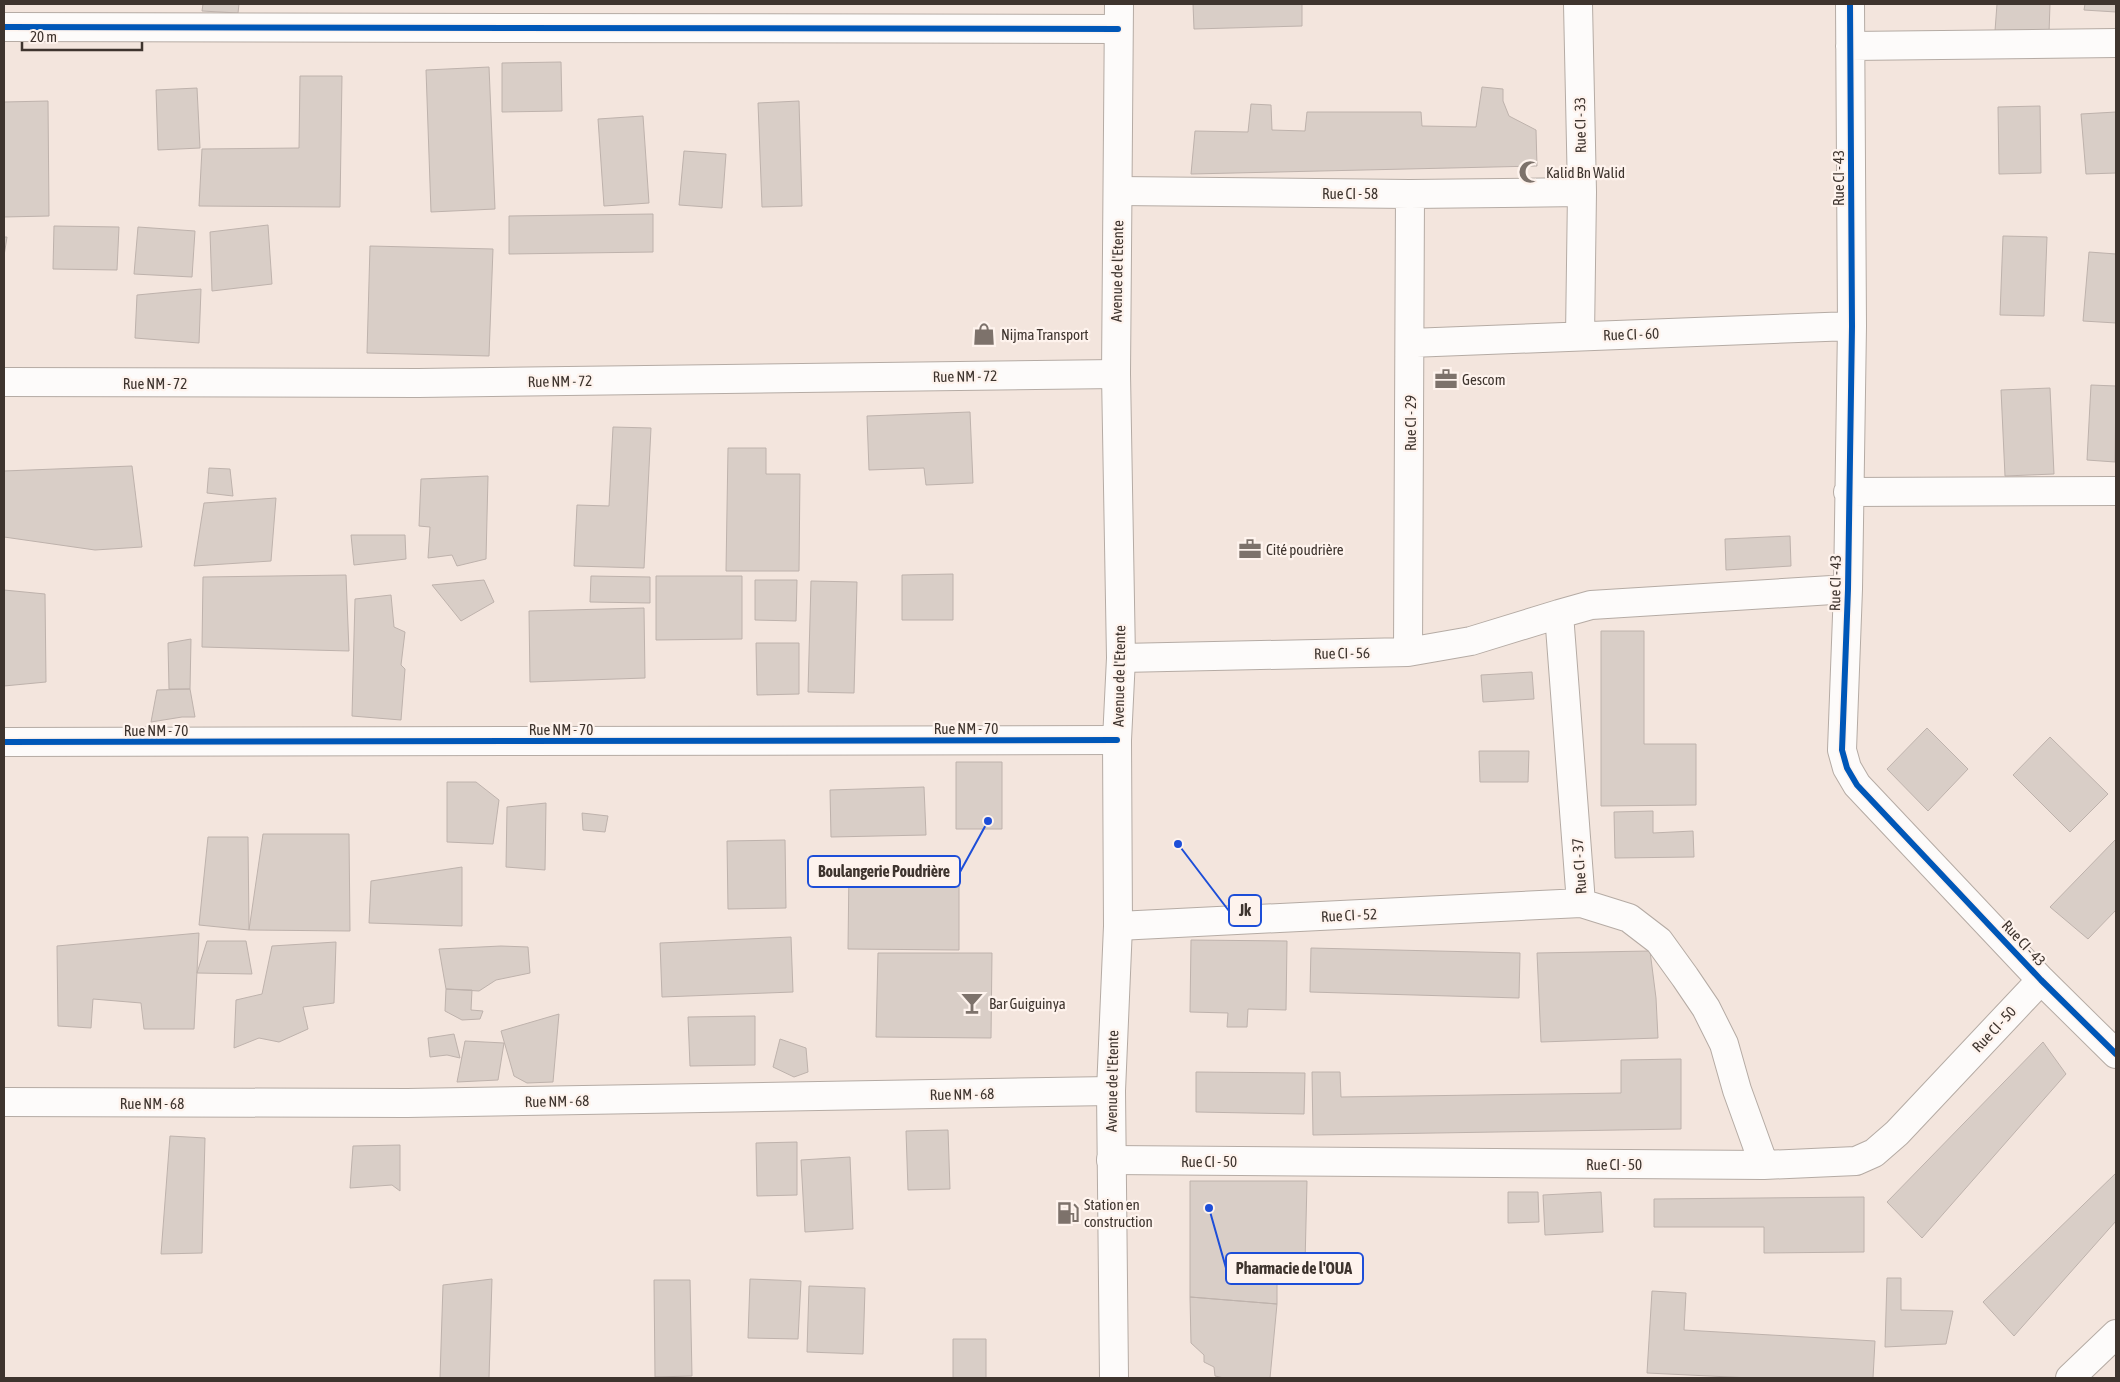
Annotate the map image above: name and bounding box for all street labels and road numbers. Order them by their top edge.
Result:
street label: Rue CI - 33 [1571,97,1589,153]
street label: Rue CI - 43 [1830,150,1847,206]
street label: Rue CI - 58 [1322,185,1378,202]
street label: Avenue de l'Etente [1108,220,1126,322]
street label: Rue CI - 60 [1603,325,1659,343]
street label: Rue NM - 72 [933,367,997,385]
street label: Rue NM - 72 [528,372,592,390]
street label: Rue NM - 72 [123,375,187,392]
street label: Rue CI - 29 [1402,395,1419,451]
street label: Rue CI - 43 [1826,555,1844,611]
street label: Avenue de l'Etente [1110,625,1128,727]
street label: Rue CI - 56 [1314,644,1370,662]
street label: Rue NM - 70 [934,720,998,737]
street label: Rue NM - 70 [529,721,593,738]
street label: Rue NM - 70 [124,722,188,739]
street label: Rue CI - 37 [1569,837,1589,895]
street label: Rue CI - 52 [1321,905,1377,925]
street label: Rue CI - 43 [1999,917,2049,969]
street label: Rue CI - 50 [1969,1003,2019,1055]
street label: Avenue de l'Etente [1103,1030,1121,1132]
street label: Rue NM - 68 [930,1085,994,1103]
street label: Rue NM - 68 [525,1092,589,1110]
street label: Rue NM - 68 [120,1095,184,1112]
street label: Rue CI - 50 [1181,1153,1237,1170]
street label: Rue CI - 50 [1586,1156,1642,1173]

